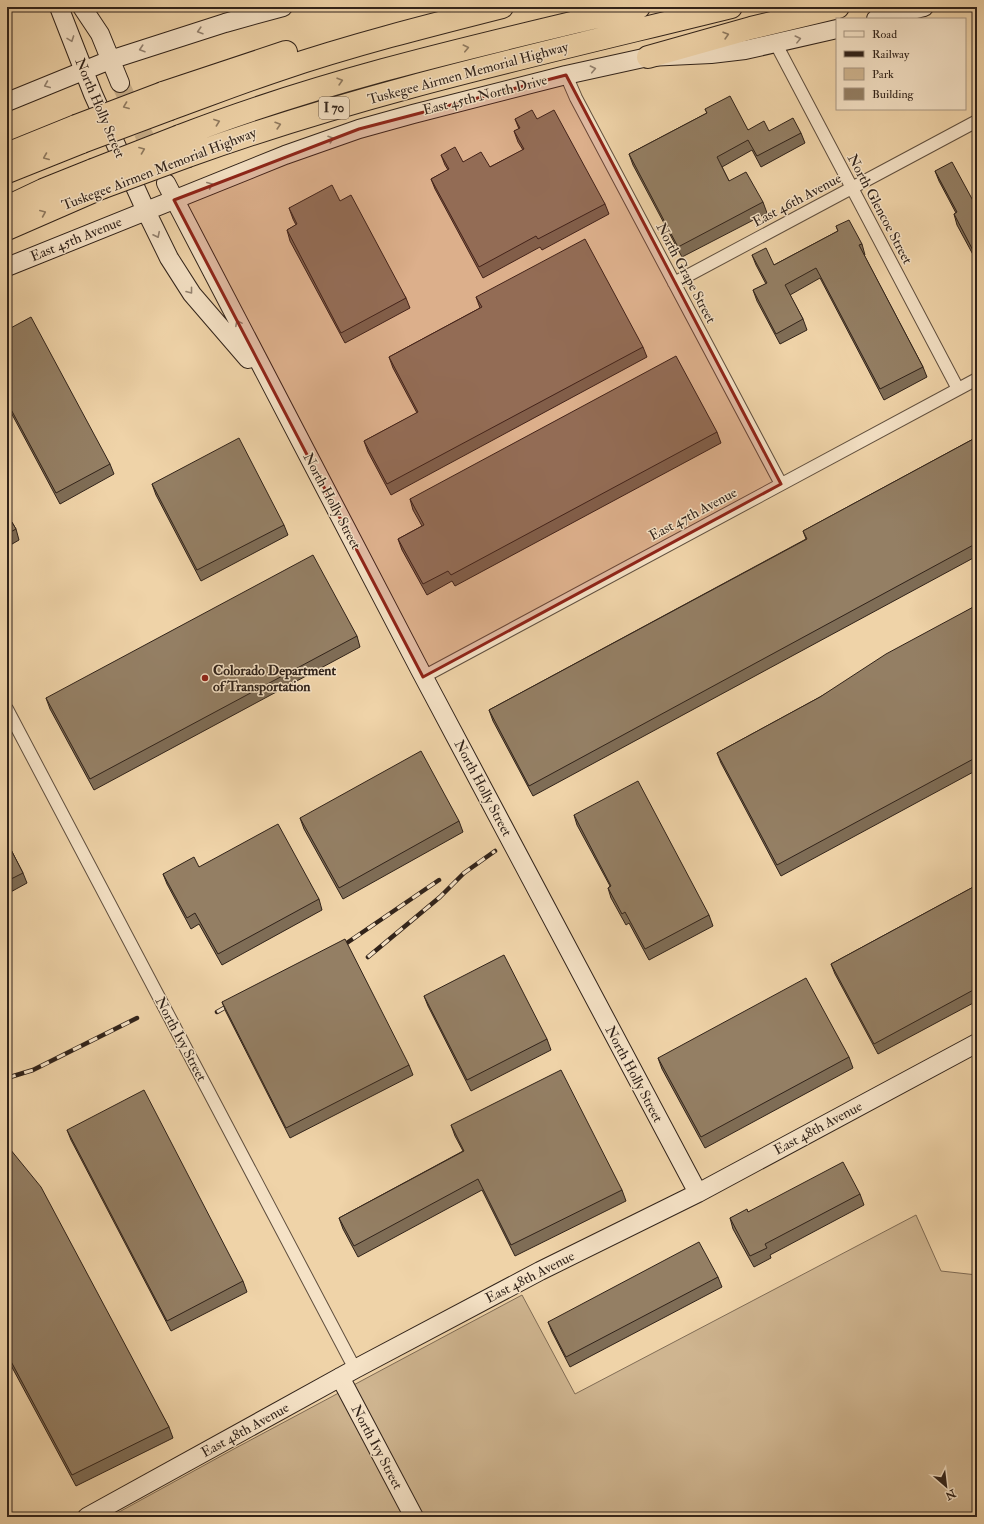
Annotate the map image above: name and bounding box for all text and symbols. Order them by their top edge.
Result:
legend [836,18,966,110]
one-way arrow [197,26,204,35]
text: Road [872,27,897,42]
one-way arrow [722,31,729,40]
one-way arrow [67,35,75,42]
one-way arrow [794,35,801,43]
street label: Tuskegee Airmen Memorial Highway [366,38,571,109]
one-way arrow [462,44,469,53]
one-way arrow [138,45,145,53]
text: Railway [872,47,910,62]
street label: North Holly Street [70,55,129,161]
one-way arrow [590,66,596,74]
text: Park [872,67,894,82]
street label: East 45th North Drive [421,71,549,119]
one-way arrow [337,78,344,86]
one-way arrow [44,80,52,88]
text: Building [872,87,915,102]
road number: I 70 [319,97,349,119]
one-way arrow [123,101,130,109]
one-way arrow [213,118,220,126]
one-way arrow [275,121,282,130]
street label: Tuskegee Airmen Memorial Highway [59,124,260,215]
one-way arrow [328,135,335,143]
one-way arrow [139,147,146,155]
street label: North Glencoe Street [844,151,916,267]
one-way arrow [42,152,49,160]
street label: East 46th Avenue [750,169,844,231]
one-way arrow [206,182,213,190]
one-way arrow [38,210,46,218]
street label: East 45th Avenue [28,213,124,265]
street label: North Grape Street [651,220,720,327]
one-way arrow [152,231,160,238]
one-way arrow [186,287,193,294]
one-way arrow [235,320,242,327]
street label: North Holly Street [299,450,365,553]
street label: East 47th Avenue [646,484,740,544]
place label: Colorado Department of Transportation [213,662,336,696]
marker: Colorado Department of Transportation [200,673,210,683]
street label: North Holly Street [450,737,516,840]
street label: North Ivy Street [151,994,211,1085]
street label: North Holly Street [601,1023,667,1126]
street label: East 48th Avenue [771,1098,865,1158]
street label: East 48th Avenue [483,1247,577,1307]
street label: East 48th Avenue [198,1399,292,1461]
street label: North Ivy Street [347,1402,407,1493]
north arrow [926,1466,966,1506]
text: N [942,1486,959,1503]

